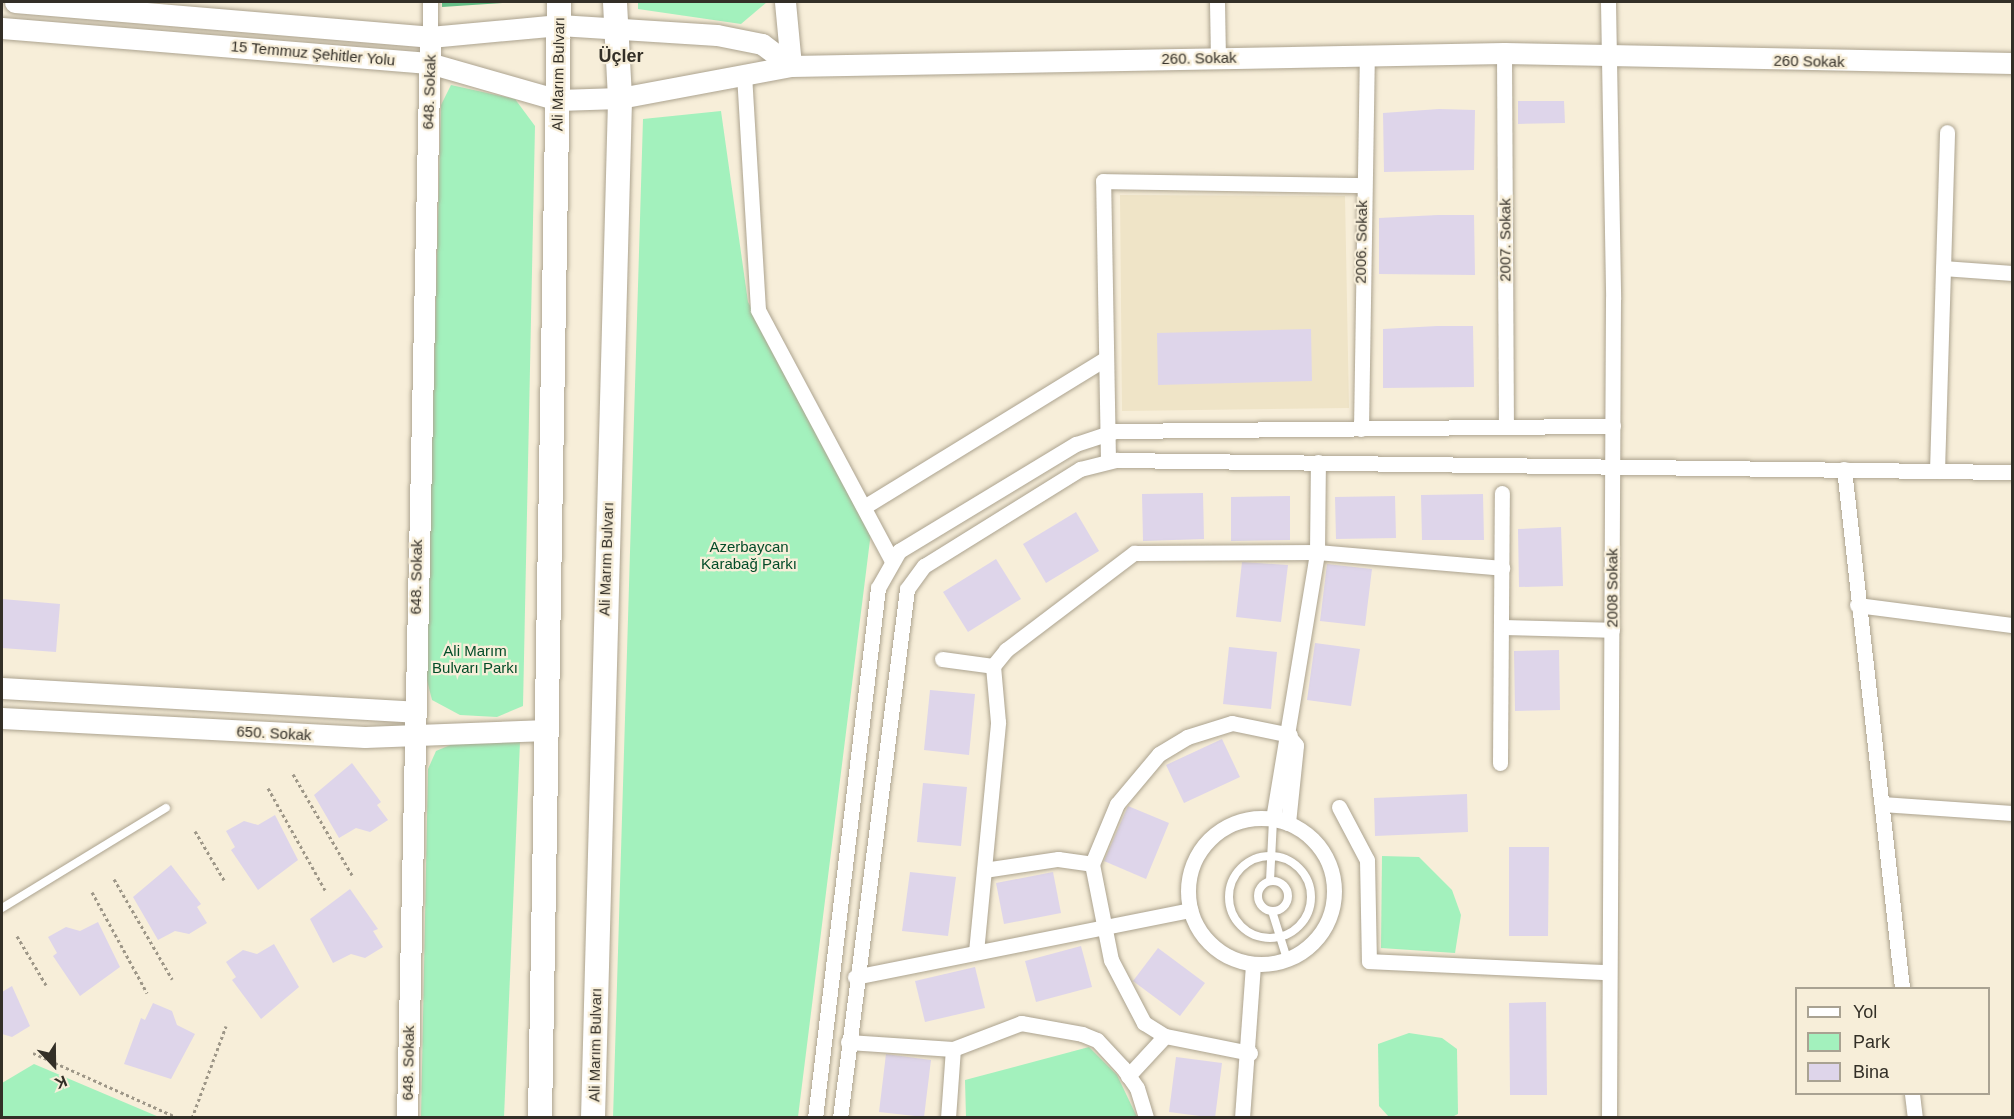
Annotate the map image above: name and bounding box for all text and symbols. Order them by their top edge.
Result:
street label: Ali Marım Bulvarı [548,17,568,131]
street label: 15 Temmuz Şehitler Yolu [230,37,396,69]
district label: Üçler [598,45,644,67]
street label: 260. Sokak [1161,48,1237,68]
street label: 260 Sokak [1773,51,1845,71]
street label: 648. Sokak [419,54,439,130]
street label: 2007. Sokak [1496,198,1514,282]
street label: 2006. Sokak [1351,200,1371,284]
street label: Ali Marım Bulvarı [595,502,617,616]
park label: Azerbaycan Karabağ Parkı [701,537,797,572]
street label: 648. Sokak [406,539,426,615]
street label: 2008 Sokak [1603,548,1621,628]
park label: Ali Marım Bulvarı Parkı [432,641,518,676]
street label: 650. Sokak [236,722,312,744]
legend [1795,987,1990,1095]
street label: Ali Marım Bulvarı [585,988,605,1102]
text: Yol [1853,1002,1877,1022]
street label: 648. Sokak [398,1025,418,1101]
text: Park [1853,1032,1890,1052]
north arrow [24,1035,84,1095]
text: Bina [1853,1062,1889,1082]
text: K [52,1072,69,1092]

